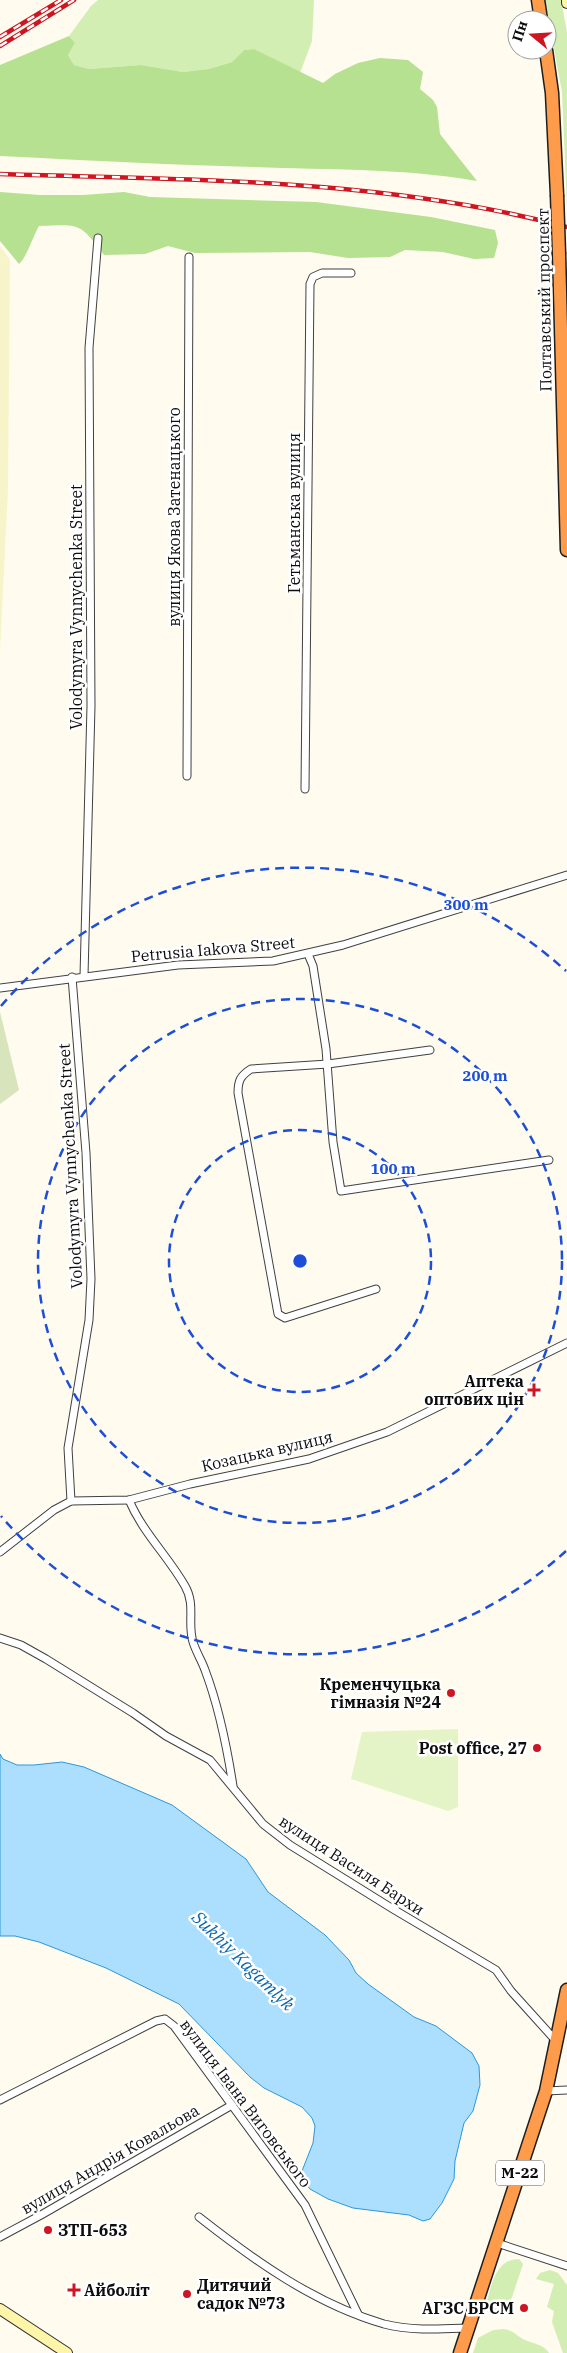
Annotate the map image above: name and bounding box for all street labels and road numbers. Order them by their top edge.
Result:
street label: Полтавський проспект [532,208,556,392]
street label: вулиця Якова Затенацького [164,407,184,627]
street label: Гетьманська вулиця [284,433,304,593]
street label: Volodymyra Vynnychenka Street [66,484,86,730]
street label: Petrusia Iakova Street [130,932,296,966]
street label: Volodymyra Vynnychenka Street [54,1043,86,1289]
street label: Козацька вулиця [199,1426,335,1476]
street label: вулиця Василя Бархи [276,1811,428,1919]
street label: вулиця Івана Виговського [176,2015,316,2191]
street label: вулиця Андрія Ковальова [17,2100,203,2218]
road number: М-22 [496,2160,544,2186]

